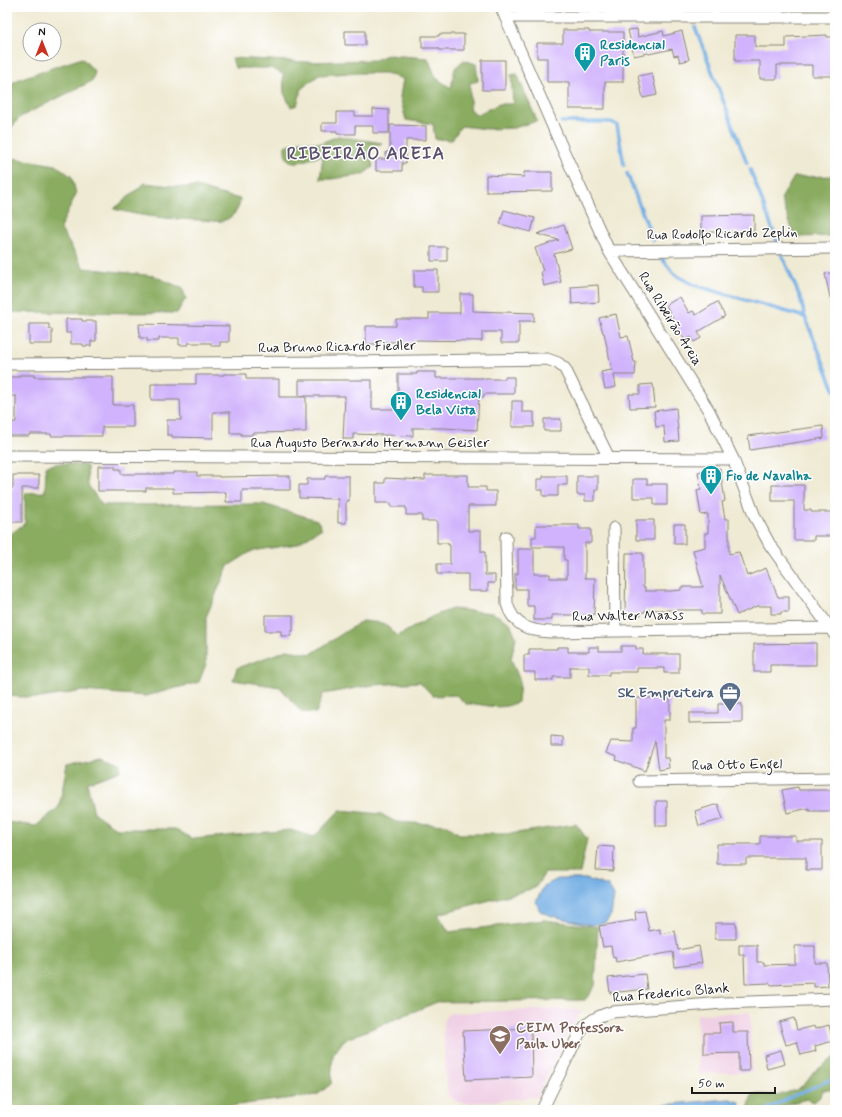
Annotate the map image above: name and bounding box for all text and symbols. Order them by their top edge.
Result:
north arrow [22,22,62,62]
text: N [38,26,46,40]
place label: Residencial Paris [600,36,665,70]
building icon: Residencial Paris [572,40,598,73]
district label: RIBEIRÃO AREIA [287,142,445,166]
street label: Rua Rodolfo Ricardo Zeplin [646,224,798,246]
street label: Rua Ribeirão Areia [634,269,706,369]
street label: Rua Bruno Ricardo Fiedler [258,337,416,357]
place label: Residencial Bela Vista [416,385,481,419]
building icon: Residencial Bela Vista [388,389,414,422]
street label: Rua Augusto Bernardo Hermann Geisler [250,434,490,452]
building icon: Fio de Navalha [698,463,724,496]
place label: Fio de Navalha [726,467,812,485]
street label: Rua Walter Maass [572,606,684,626]
office icon: SK Empreiteira [717,680,743,713]
place label: SK Empreiteira [618,684,714,702]
street label: Rua Otto Engel [692,755,783,777]
street label: Rua Frederico Blank [612,979,730,1007]
place label: CEIM Professora Paula Uber [516,1019,624,1053]
school or university icon: CEIM Professora Paula Uber [487,1023,513,1056]
scale bar [692,1069,775,1095]
text: 50 m [698,1076,725,1092]

